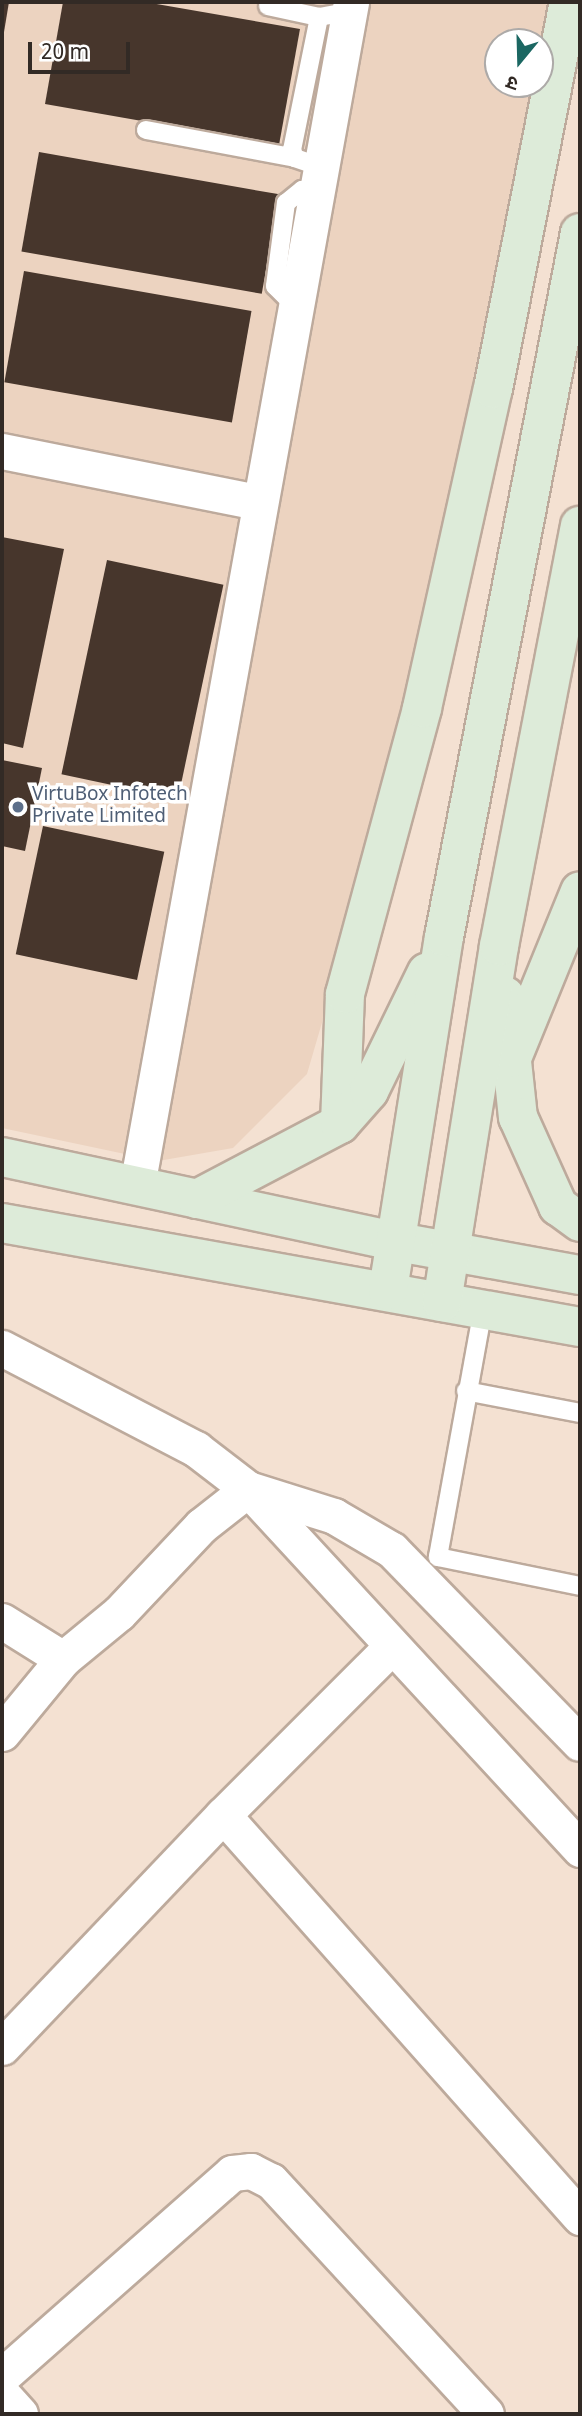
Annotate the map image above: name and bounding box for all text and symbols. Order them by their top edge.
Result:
scale bar [32,28,133,72]
north arrow [484,28,554,98]
text: 20 m [41,40,89,68]
text: उ [503,68,522,95]
place label: VirtuBox Infotech Private Limited [32,785,188,829]
marker: VirtuBox Infotech Private Limited [10,799,26,815]

